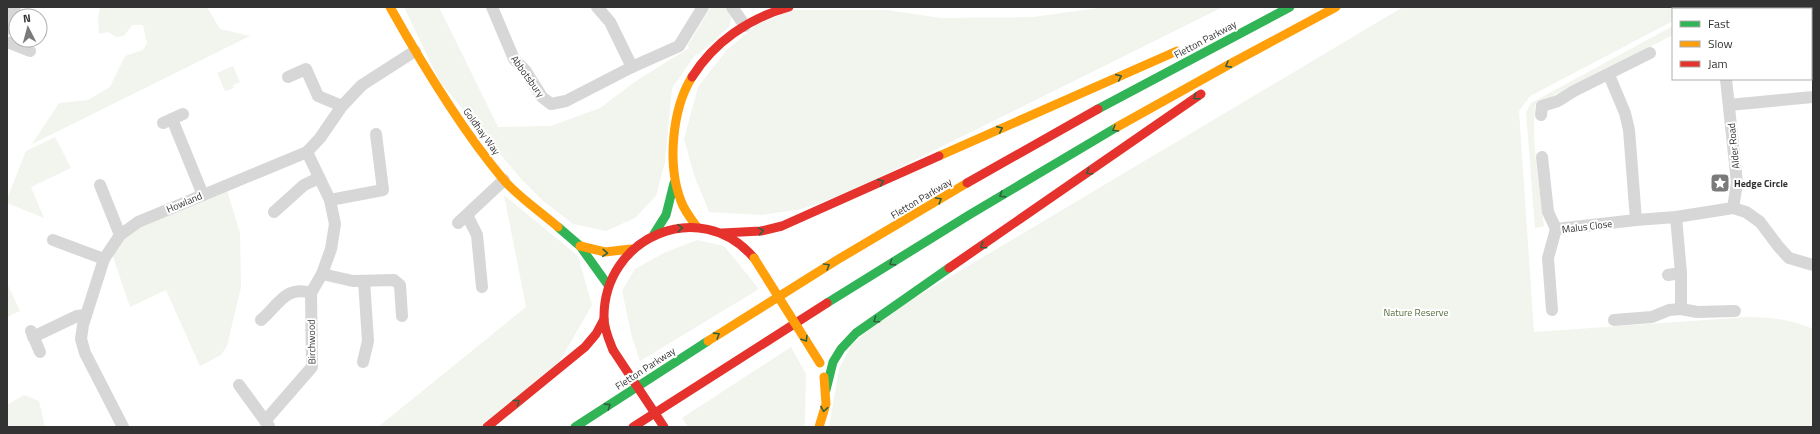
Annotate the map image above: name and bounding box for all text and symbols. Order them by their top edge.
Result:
north arrow [8,8,48,48]
legend [1672,8,1812,80]
text: N [22,10,32,26]
text: Fast [1708,14,1731,33]
street label: Fletton Parkway [1171,17,1239,62]
text: Slow [1708,34,1733,53]
street label: Abbotsbury [507,52,548,101]
text: Jam [1708,54,1728,73]
one-way arrow [1225,61,1232,68]
one-way arrow [1114,74,1122,82]
one-way arrow [1193,92,1200,100]
street label: Goldhay Way [459,105,504,158]
street label: Alder Road [1724,122,1743,170]
one-way arrow [1112,124,1119,131]
one-way arrow [996,126,1003,134]
one-way arrow [1087,167,1094,174]
place icon: Hedge Circle [1709,172,1731,194]
street label: Fletton Parkway [888,174,955,223]
place label: Hedge Circle [1734,176,1788,191]
one-way arrow [877,179,884,187]
street label: Howland [164,188,204,217]
one-way arrow [999,190,1006,197]
one-way arrow [935,197,942,204]
street label: Malus Close [1561,216,1613,237]
one-way arrow [677,223,683,232]
one-way arrow [758,227,764,236]
one-way arrow [980,241,987,248]
one-way arrow [602,248,608,257]
one-way arrow [889,258,896,265]
one-way arrow [823,264,830,271]
park label: Nature Reserve [1383,305,1449,320]
one-way arrow [873,315,880,323]
street label: Birchwood [304,319,319,365]
one-way arrow [713,332,720,340]
one-way arrow [800,335,807,342]
street label: Fletton Parkway [612,343,678,393]
one-way arrow [513,400,520,407]
one-way arrow [604,403,611,410]
one-way arrow [821,406,829,412]

